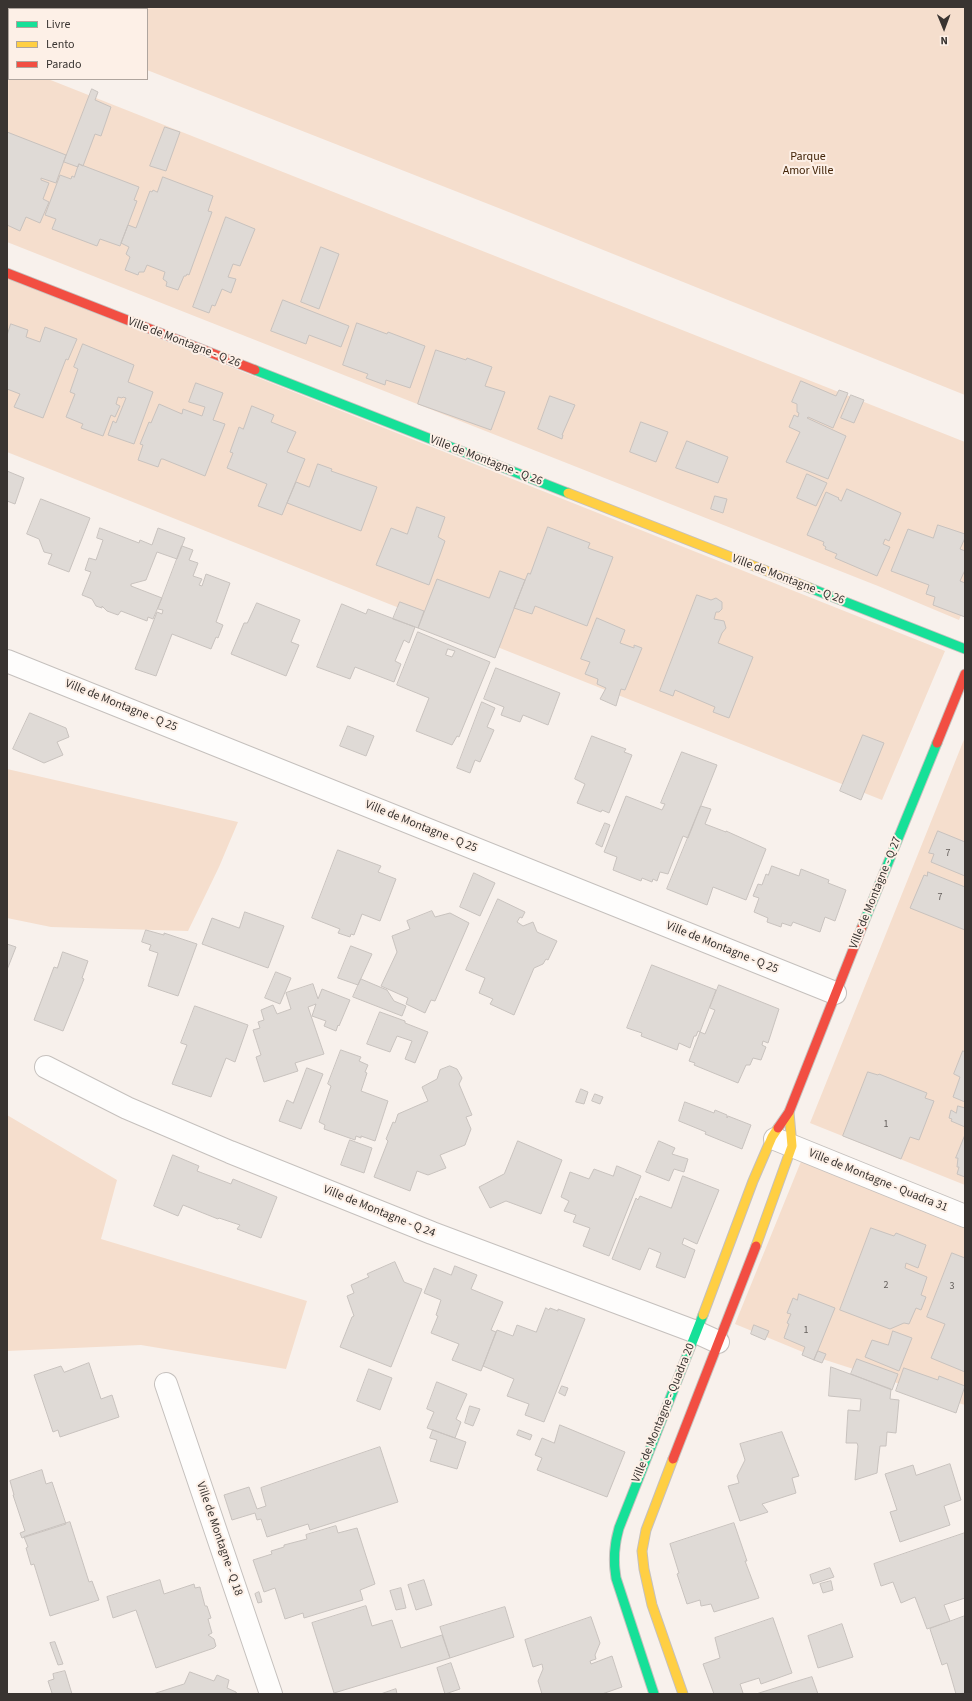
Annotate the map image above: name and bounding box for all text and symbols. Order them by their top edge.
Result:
legend [8,8,148,80]
north arrow [924,8,964,48]
text: Livre [46,16,70,33]
text: N [940,33,948,48]
text: Lento [46,36,75,53]
text: Parado [46,56,81,73]
park label: Parque Amor Ville [783,150,833,178]
street label: Ville de Montagne - Q 26 [126,315,242,371]
street label: Ville de Montagne - Q 26 [428,433,544,489]
street label: Ville de Montagne - Q 26 [730,552,846,608]
street label: Ville de Montagne - Q 25 [63,677,179,735]
street label: Ville de Montagne - Q 25 [363,798,479,856]
street label: Ville de Montagne - Q 27 [847,835,905,951]
house number: 7 [946,848,950,860]
house number: 7 [938,892,942,904]
street label: Ville de Montagne - Q 25 [664,919,780,977]
house number: 1 [884,1119,888,1131]
street label: Ville de Montagne - Quadra 31 [806,1146,950,1216]
street label: Ville de Montagne - Q 24 [321,1183,437,1241]
house number: 2 [884,1280,888,1292]
house number: 3 [950,1281,954,1293]
house number: 1 [804,1325,808,1337]
street label: Ville de Montagne - Quadra 20 [629,1341,699,1485]
street label: Ville de Montagne - Q 18 [193,1480,245,1598]

